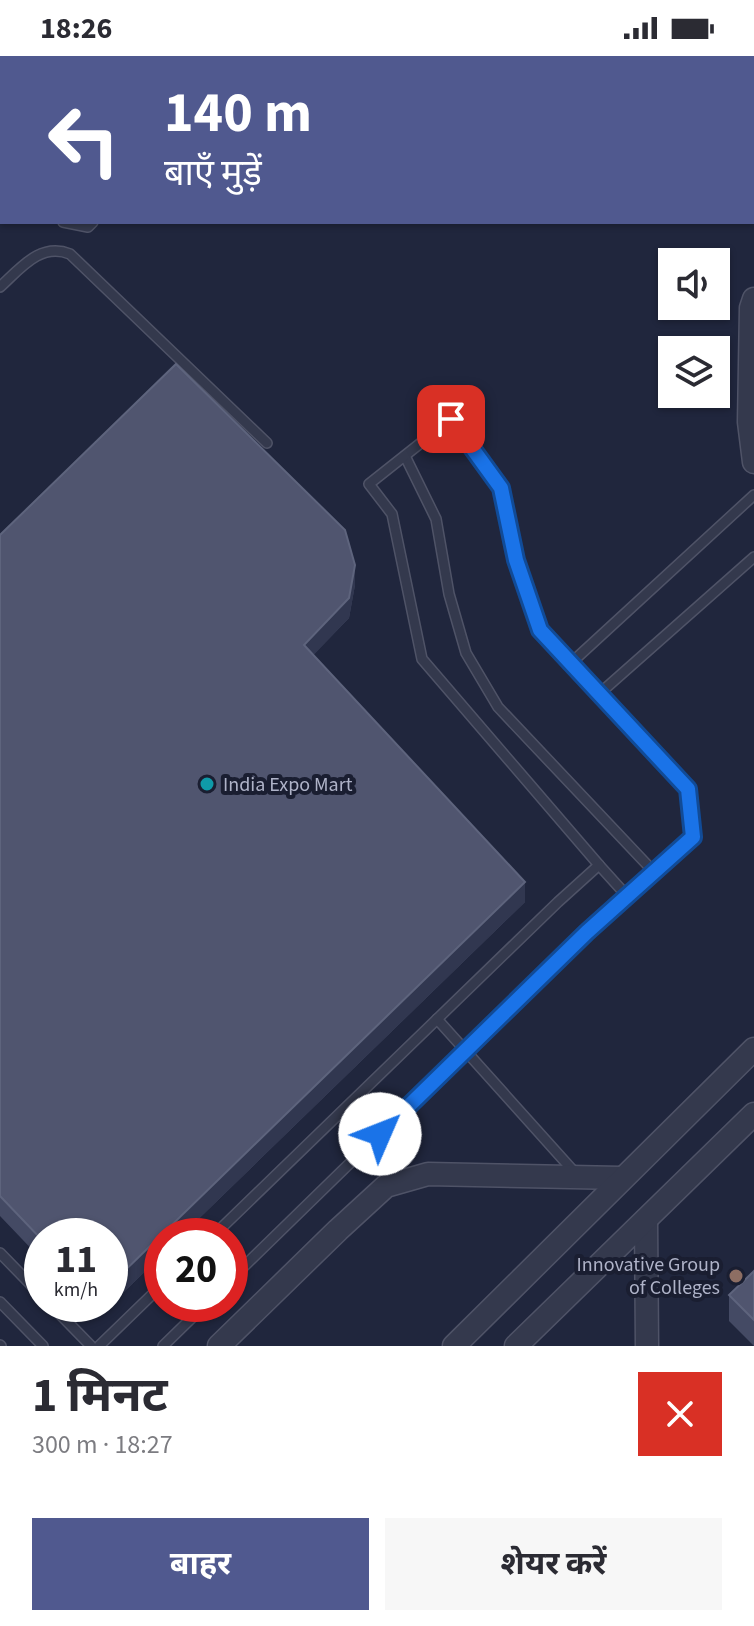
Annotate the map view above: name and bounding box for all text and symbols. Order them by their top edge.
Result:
text: 18:26 [40,7,112,50]
text: 140 m [164,74,312,153]
icon: left [32,88,136,192]
text: बाएँ मुड़ें [164,148,262,199]
map controls [658,248,730,408]
button: sound [658,248,730,320]
button: layers [658,336,730,408]
pin [417,385,485,453]
icon: arrive [429,397,473,441]
place label: India Expo Mart [223,771,353,799]
marker: India Expo Mart [198,775,216,793]
position arrow [338,1092,422,1176]
speed limit sign: 20 [144,1218,248,1322]
text: 11 [55,1231,97,1288]
place label: Innovative Group of Colleges [577,1251,720,1302]
marker: Innovative Group of Colleges [727,1267,745,1285]
text: km/h [54,1276,98,1304]
text: 1 मिनट [32,1362,168,1430]
button: close [638,1372,722,1456]
text: 300 m · 18:27 [32,1426,173,1463]
button: बाहर [32,1518,369,1610]
button: शेयर करें [385,1518,722,1610]

